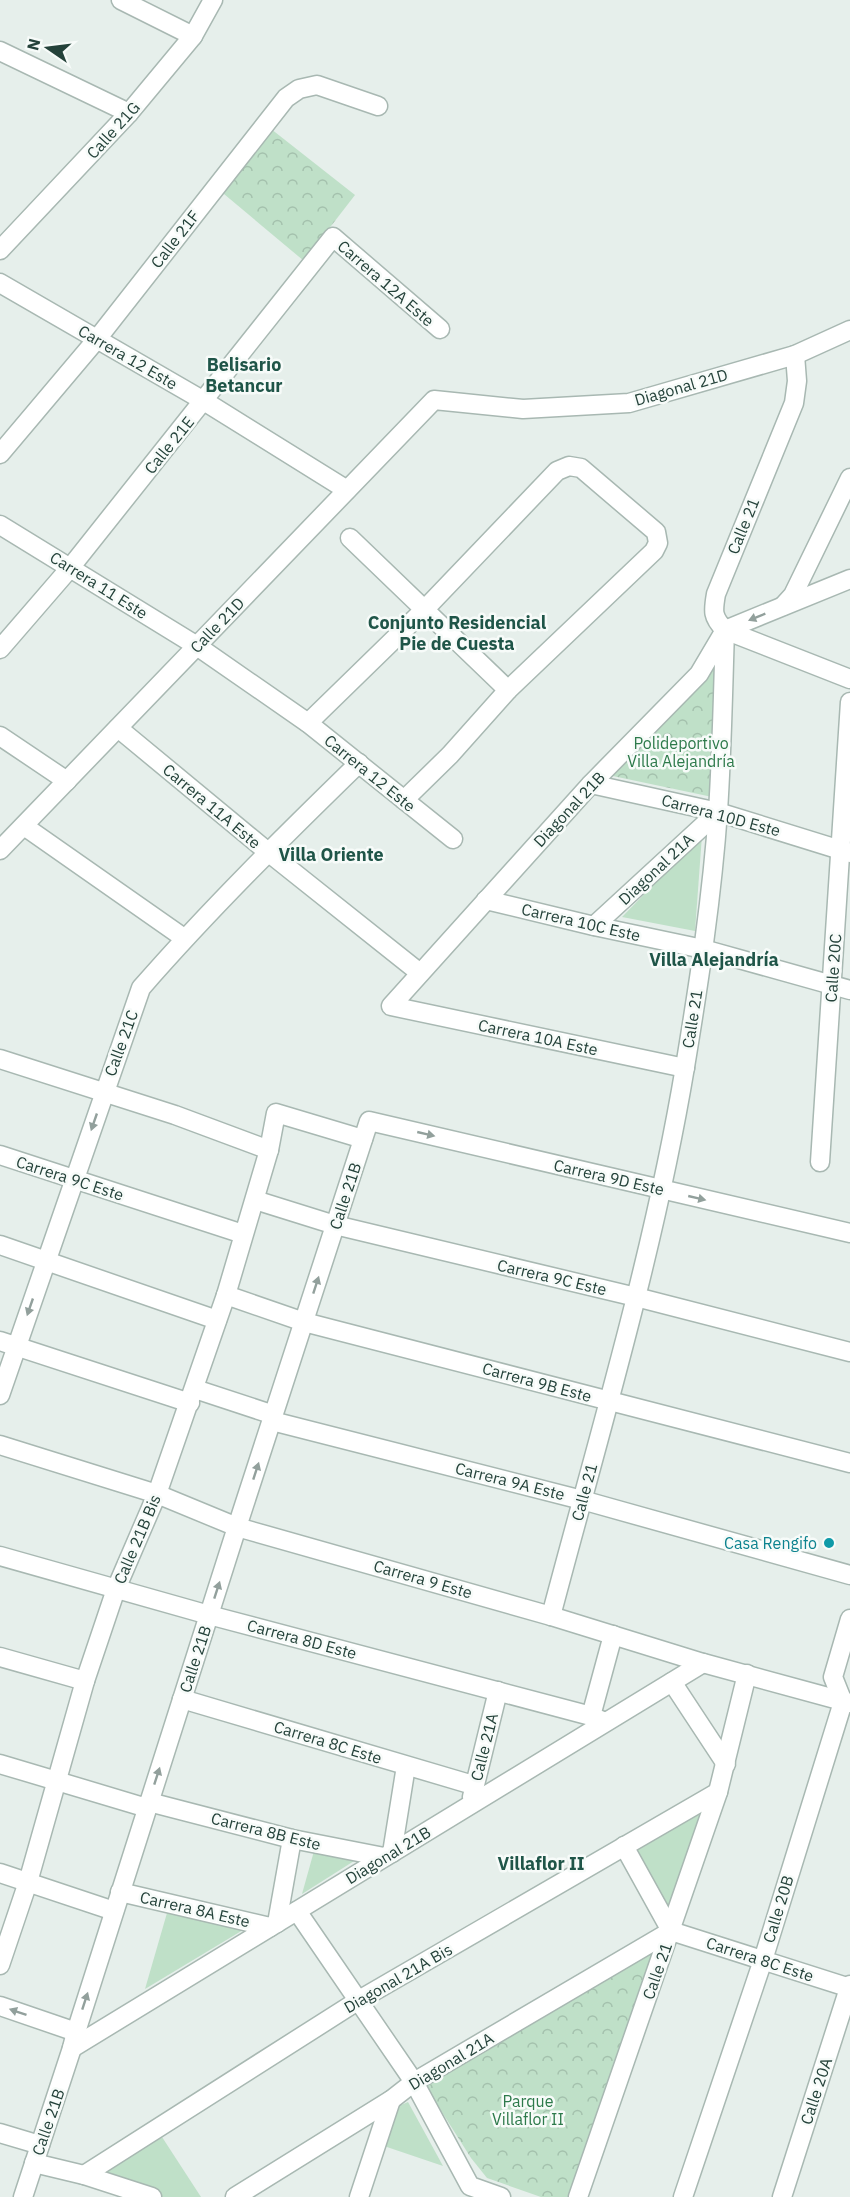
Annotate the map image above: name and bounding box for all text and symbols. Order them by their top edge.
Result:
north arrow [18,18,78,78]
text: N [22,36,45,52]
street label: Calle 21G [82,97,144,163]
street label: Calle 21F [146,206,204,272]
street label: Carrera 12A Este [334,236,439,331]
street label: Carrera 12 Este [75,320,181,394]
district label: Belisario Betancur [205,353,283,397]
street label: Diagonal 21D [632,364,730,410]
street label: Calle 21E [140,412,198,478]
street label: Calle 21 [723,495,763,557]
street label: Carrera 11 Este [46,547,152,623]
street label: Calle 21D [186,593,248,657]
district label: Conjunto Residencial Pie de Cuesta [368,611,547,655]
one-way arrow [748,613,766,622]
street label: Carrera 12 Este [320,730,420,816]
park label: Polideportivo Villa Alejandría [627,733,735,771]
street label: Carrera 11A Este [159,759,265,853]
street label: Diagonal 21B [529,767,609,851]
street label: Carrera 10D Este [659,790,783,841]
street label: Diagonal 21A [614,829,698,909]
district label: Villa Oriente [278,843,384,866]
street label: Carrera 10C Este [520,899,643,945]
street label: Calle 20C [821,933,845,1003]
district label: Villa Alejandría [649,948,779,971]
street label: Calle 21 [678,988,706,1050]
street label: Calle 21C [100,1007,142,1079]
street label: Carrera 10A Este [476,1015,600,1059]
one-way arrow [88,1113,98,1131]
one-way arrow [417,1130,436,1139]
street label: Carrera 9C Este [14,1151,126,1205]
street label: Carrera 9D Este [552,1155,666,1199]
street label: Calle 21B [325,1160,365,1232]
one-way arrow [688,1194,707,1203]
street label: Carrera 9C Este [495,1255,609,1299]
one-way arrow [312,1276,321,1294]
one-way arrow [25,1298,35,1316]
street label: Carrera 9B Este [480,1358,594,1406]
street label: Carrera 9A Este [453,1458,567,1504]
street label: Calle 21 [567,1461,601,1523]
one-way arrow [251,1462,261,1480]
street label: Calle 21B Bis [109,1491,165,1587]
place label: Casa Rengifo [724,1533,817,1553]
marker: Casa Rengifo [822,1536,836,1550]
street label: Carrera 9 Este [371,1555,475,1603]
one-way arrow [213,1581,222,1599]
street label: Carrera 8D Este [245,1615,359,1663]
street label: Calle 21B [175,1623,215,1695]
street label: Calle 21A [466,1711,502,1783]
street label: Carrera 8C Este [272,1716,385,1768]
one-way arrow [153,1767,163,1785]
street label: Carrera 8B Este [209,1808,323,1854]
street label: Diagonal 21B [342,1822,434,1888]
district label: Villaflor II [497,1852,585,1875]
street label: Calle 20B [758,1873,798,1945]
street label: Carrera 8A Este [138,1887,252,1931]
street label: Carrera 8C Este [704,1932,816,1986]
street label: Diagonal 21A Bis [340,1939,456,2017]
street label: Calle 21 [638,1940,676,2002]
one-way arrow [81,1992,91,2010]
one-way arrow [9,2007,27,2016]
street label: Diagonal 21A [405,2028,497,2094]
street label: Calle 20A [796,2055,836,2127]
street label: Calle 21B [27,2086,69,2158]
park label: Parque Villaflor II [492,2091,564,2129]

